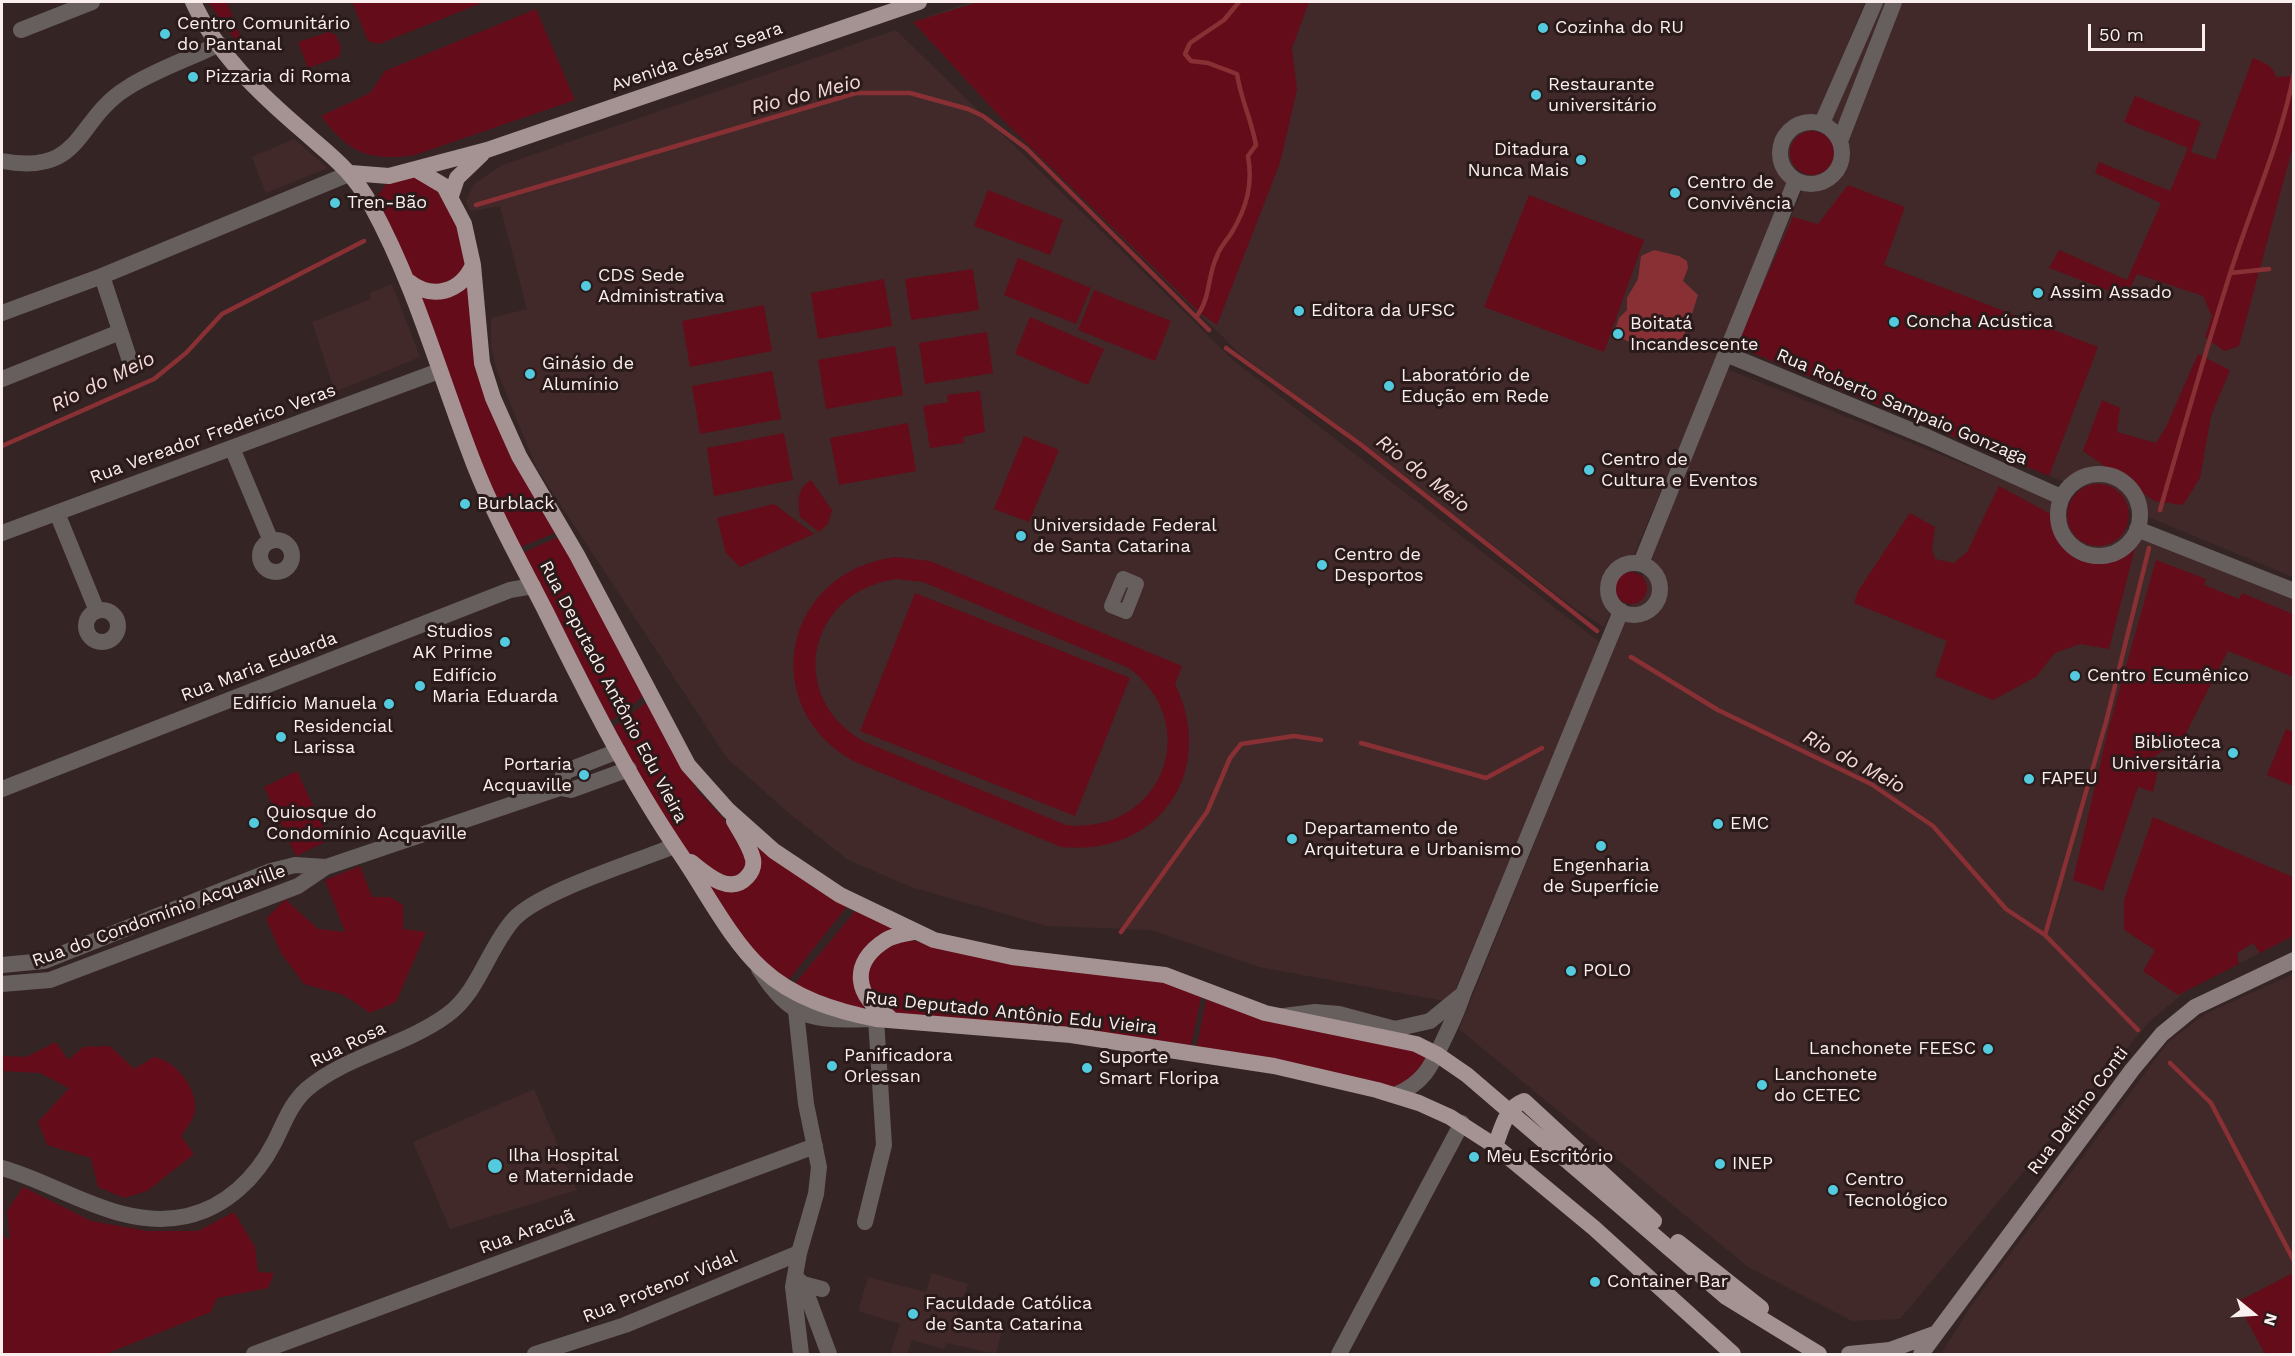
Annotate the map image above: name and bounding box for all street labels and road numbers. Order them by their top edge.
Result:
street label: Avenida César Seara [608,18,786,96]
street label: Rua Roberto Sampaio Gonzaga [1773,344,2031,470]
street label: Rua Vereador Frederico Veras [87,379,339,489]
street label: Rua Deputado Antônio Edu Vieira [535,557,691,827]
street label: Rua Maria Eduarda [178,627,340,707]
street label: Rua do Condomínio Acquaville [29,860,289,972]
street label: Rua Deputado Antônio Edu Vieira [864,987,1158,1039]
street label: Rua Rosa [307,1017,389,1073]
street label: Rua Delfino Conti [2023,1043,2133,1179]
street label: Rua Aracuã [476,1205,578,1259]
street label: Rua Protenor Vidal [580,1246,740,1328]

